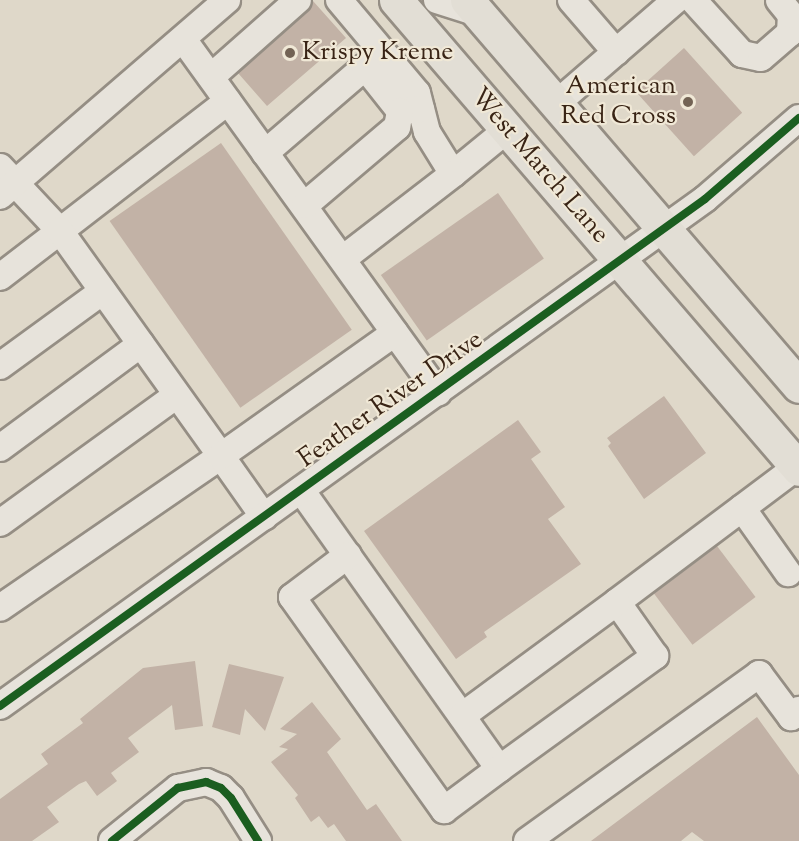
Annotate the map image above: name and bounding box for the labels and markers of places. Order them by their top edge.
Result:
place label: Krispy Kreme [302,37,453,69]
marker: Krispy Kreme [283,46,297,60]
place label: American Red Cross [561,71,676,132]
marker: American Red Cross [681,95,695,109]

